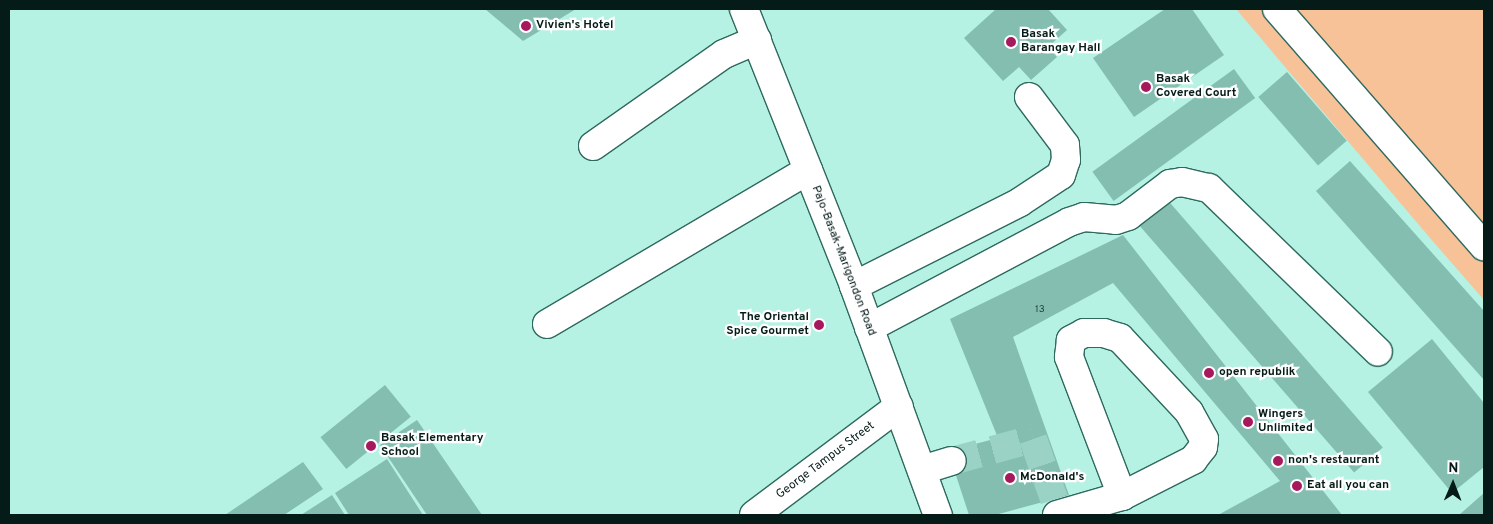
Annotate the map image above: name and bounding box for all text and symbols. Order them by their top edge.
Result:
place label: Vivien's Hotel [536,19,614,33]
marker: Vivien's Hotel [520,20,532,32]
place label: Basak Barangay Hall [1021,28,1101,56]
marker: Basak Barangay Hall [1005,36,1017,48]
place label: Basak Covered Court [1156,73,1236,101]
marker: Basak Covered Court [1140,81,1152,93]
street label: Pajo-Basak-Marigondon Road [808,184,878,338]
house number: 13 [1035,304,1045,316]
place label: The Oriental Spice Gourmet [726,311,809,339]
marker: The Oriental Spice Gourmet [813,319,825,331]
place label: open republik [1219,366,1295,380]
marker: open republik [1203,367,1215,379]
place label: Wingers Unlimited [1258,408,1313,436]
marker: Wingers Unlimited [1242,416,1254,428]
street label: George Tampus Street [774,419,878,503]
place label: Basak Elementary School [381,432,483,460]
marker: Basak Elementary School [365,440,377,452]
place label: non's restaurant [1288,454,1379,468]
marker: non's restaurant [1272,455,1284,467]
north arrow [1428,459,1478,509]
text: N [1448,460,1458,477]
place label: McDonald's [1020,471,1084,485]
marker: McDonald's [1004,472,1016,484]
place label: Eat all you can [1307,479,1389,493]
marker: Eat all you can [1291,480,1303,492]

